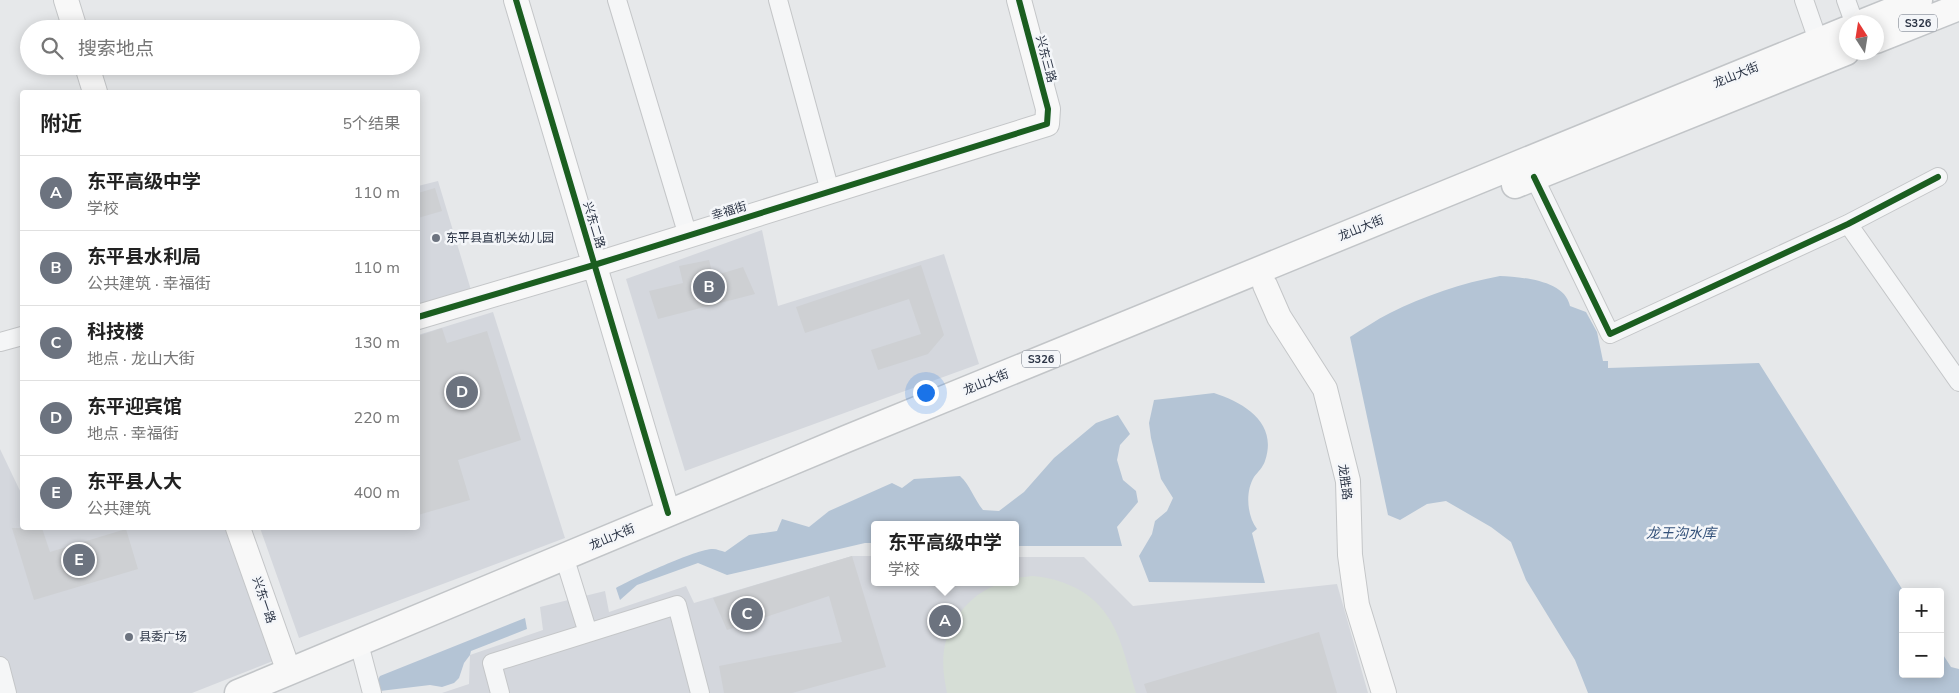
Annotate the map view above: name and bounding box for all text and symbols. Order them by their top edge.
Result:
road number: S326 [1899,14,1937,32]
north arrow [1839,15,1884,60]
search box [20,20,420,75]
icon: search [38,34,66,62]
street label: 兴东三路 [1032,34,1060,84]
text: 搜索地点 [78,36,154,62]
street label: 龙山大街 [1711,59,1761,91]
text: 附近 [40,110,82,138]
text: 5个结果 [342,113,400,135]
text: 东平高级中学 [87,169,201,195]
text: A [50,182,62,204]
text: 110 m [353,182,400,204]
text: 学校 [87,198,119,220]
street label: 幸福街 [709,198,749,224]
street label: 兴东二路 [579,200,609,250]
street label: 龙山大街 [1336,212,1386,244]
place label: 东平县直机关幼儿园 [446,230,554,246]
marker: 东平县直机关幼儿园 [430,232,442,244]
text: 东平县水利局 [87,244,201,270]
text: B [50,257,62,279]
text: 110 m [353,257,400,279]
pin: B [693,268,725,306]
text: 公共建筑 · 幸福街 [87,273,211,295]
text: 科技楼 [87,319,144,345]
text: C [51,332,61,354]
text: 130 m [353,332,400,354]
text: 地点 · 龙山大街 [87,348,195,370]
road number: S326 [1022,350,1060,368]
street label: 龙山大街 [961,366,1011,398]
pin: D [446,373,478,411]
your location [913,380,939,406]
text: 东平迎宾馆 [87,394,182,420]
text: D [50,407,62,429]
text: 220 m [353,407,400,429]
text: 地点 · 幸福街 [87,423,179,445]
street label: 龙胜路 [1335,463,1355,501]
text: 东平县人大 [87,469,182,495]
text: E [51,482,61,504]
text: 400 m [353,482,400,504]
text: 公共建筑 [87,498,151,520]
street label: 龙山大街 [587,520,637,554]
popup [871,521,1019,586]
water label: 龙王沟水库 [1646,524,1718,543]
text: 东平高级中学 [888,530,1002,556]
pin: E [63,541,95,579]
text: 学校 [888,559,920,581]
street label: 兴东一路 [249,575,279,625]
map controls [1899,588,1944,678]
button: + [1899,588,1944,633]
pin: C [731,595,763,633]
pin: A [929,602,961,640]
place label: 县委广场 [139,629,187,645]
marker: 县委广场 [123,631,135,643]
button: − [1899,633,1944,678]

